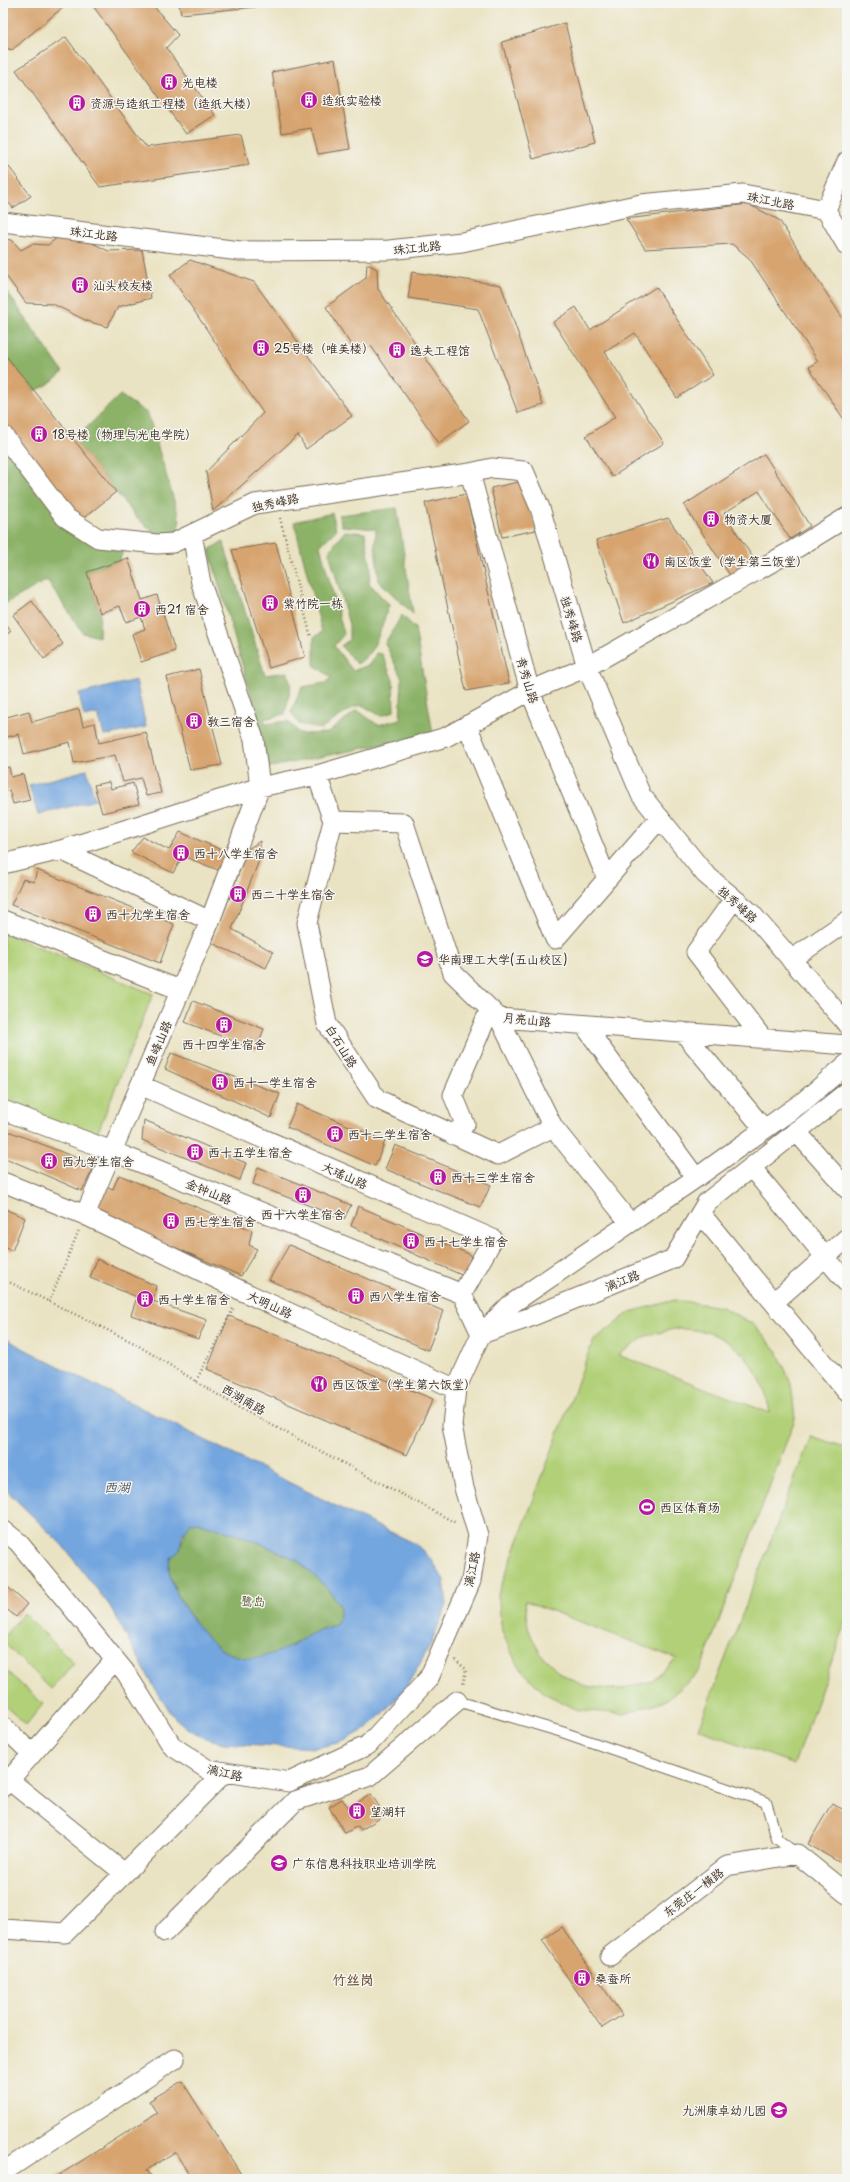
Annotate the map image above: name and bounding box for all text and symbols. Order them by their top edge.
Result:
building icon: 光电楼 [159,72,179,92]
place label: 光电楼 [182,73,218,91]
building icon: 造纸实验楼 [299,90,319,110]
place label: 造纸实验楼 [322,91,382,109]
building icon: 资源与造纸工程楼（造纸大楼） [67,93,87,113]
place label: 资源与造纸工程楼（造纸大楼） [90,94,258,112]
street label: 珠江北路 [746,187,796,213]
street label: 珠江北路 [69,221,119,245]
street label: 珠江北路 [392,236,442,258]
building icon: 汕头校友楼 [70,275,90,295]
place label: 汕头校友楼 [93,276,153,294]
building icon: 25号楼（唯美楼） [251,338,271,358]
place label: 25号楼（唯美楼） [274,339,374,357]
building icon: 逸夫工程馆 [387,340,407,360]
place label: 逸夫工程馆 [410,341,470,359]
building icon: 18号楼（物理与光电学院） [29,424,49,444]
place label: 18号楼（物理与光电学院） [52,425,197,443]
street label: 独秀峰路 [250,488,300,516]
building icon: 物资大厦 [701,509,721,529]
place label: 物资大厦 [724,510,772,528]
restaurant icon: 南区饭堂（学生第三饭堂） [641,551,661,571]
place label: 南区饭堂（学生第三饭堂） [664,552,808,570]
building icon: 紫竹院一栋 [260,593,280,613]
street label: 独秀峰路 [556,593,588,645]
place label: 紫竹院一栋 [283,594,343,612]
building icon: 西21 宿舍 [132,599,152,619]
place label: 西21 宿舍 [155,600,209,618]
street label: 青秀山路 [512,654,544,706]
building icon: 教三宿舍 [184,711,204,731]
place label: 教三宿舍 [207,712,255,730]
building icon: 西十八学生宿舍 [171,843,191,863]
place label: 西十八学生宿舍 [194,844,278,862]
street label: 独秀峰路 [714,881,762,927]
building icon: 西二十学生宿舍 [228,884,248,904]
place label: 西二十学生宿舍 [251,885,335,903]
building icon: 西十九学生宿舍 [83,904,103,924]
place label: 西十九学生宿舍 [106,905,190,923]
school or university icon: 华南理工大学(五山校区) [415,949,435,969]
place label: 华南理工大学(五山校区) [438,950,567,968]
street label: 月亮山路 [502,1008,552,1030]
building icon: 西十四学生宿舍 [214,1015,234,1035]
street label: 鱼峰山路 [140,1017,176,1069]
street label: 白石山路 [322,1021,362,1071]
place label: 西十四学生宿舍 [182,1035,266,1053]
building icon: 西十一学生宿舍 [210,1072,230,1092]
place label: 西十一学生宿舍 [233,1073,317,1091]
building icon: 西十二学生宿舍 [325,1124,345,1144]
place label: 西十二学生宿舍 [348,1125,432,1143]
building icon: 西十五学生宿舍 [185,1142,205,1162]
place label: 西十五学生宿舍 [208,1143,292,1161]
building icon: 西九学生宿舍 [39,1151,59,1171]
place label: 西九学生宿舍 [62,1152,134,1170]
street label: 大瑶山路 [319,1157,371,1193]
building icon: 西十三学生宿舍 [428,1167,448,1187]
place label: 西十三学生宿舍 [451,1168,535,1186]
street label: 金钟山路 [183,1174,235,1208]
building icon: 西十六学生宿舍 [293,1185,313,1205]
place label: 西十六学生宿舍 [261,1205,345,1223]
building icon: 西七学生宿舍 [161,1211,181,1231]
place label: 西七学生宿舍 [184,1212,256,1230]
building icon: 西十七学生宿舍 [401,1231,421,1251]
place label: 西十七学生宿舍 [424,1232,508,1250]
street label: 漓江路 [602,1265,642,1295]
street label: 大明山路 [244,1286,296,1322]
building icon: 西八学生宿舍 [346,1286,366,1306]
place label: 西八学生宿舍 [369,1287,441,1305]
building icon: 西十学生宿舍 [135,1289,155,1309]
place label: 西十学生宿舍 [158,1290,230,1308]
restaurant icon: 西区饭堂（学生第六饭堂） [309,1374,329,1394]
place label: 西区饭堂（学生第六饭堂） [332,1375,476,1393]
street label: 西湖南路 [219,1379,269,1419]
water label: 西湖 [104,1477,132,1496]
sports icon: 西区体育场 [637,1497,657,1517]
place label: 西区体育场 [660,1498,720,1516]
street label: 漓江路 [458,1550,484,1588]
park label: 鹭岛 [241,1592,265,1610]
street label: 漓江路 [205,1759,245,1785]
building icon: 望湖轩 [347,1801,367,1821]
place label: 望湖轩 [370,1802,406,1820]
school or university icon: 广东信息科技职业培训学院 [269,1853,289,1873]
place label: 广东信息科技职业培训学院 [292,1854,436,1872]
street label: 东莞庄一横路 [659,1863,727,1921]
building icon: 桑蚕所 [572,1968,592,1988]
district label: 竹丝岗 [332,1969,374,1990]
place label: 桑蚕所 [595,1969,632,1987]
school or university icon: 九洲康卓幼儿园 [769,2100,789,2120]
place label: 九洲康卓幼儿园 [682,2101,766,2119]

